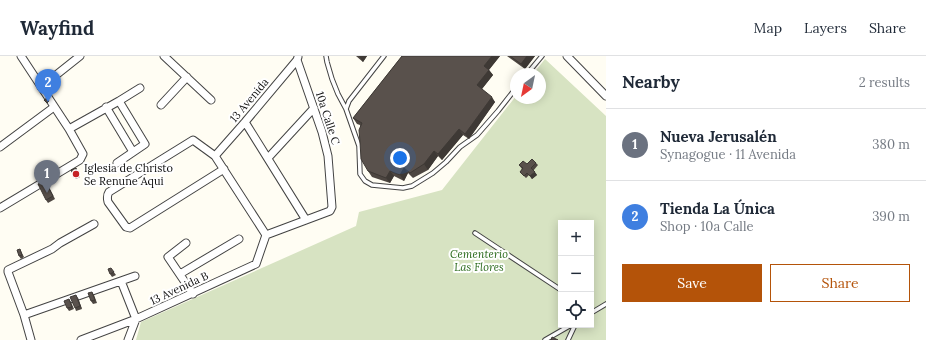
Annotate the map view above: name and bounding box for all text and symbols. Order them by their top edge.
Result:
text: Wayfind [20,16,94,40]
text: Map [754,19,782,37]
text: Layers [804,19,847,37]
text: Share [869,19,906,37]
north arrow [510,68,546,104]
pin: 2 [35,69,61,102]
text: Nearby [622,71,680,93]
text: 2 results [859,74,910,91]
street label: 13 Avenida [227,75,272,125]
street label: 10a Calle C [313,90,343,147]
text: Nueva Jerusalén [660,127,777,146]
text: 1 [632,136,638,153]
text: 380 m [872,136,910,153]
text: Synagogue · 11 Avenida [660,146,796,163]
your location [390,148,410,168]
pin: 1 [34,160,60,193]
place label: Iglesia de Christo Se Renune Aqui [84,161,173,188]
marker: Iglesia de Christo Se Renune Aqui [71,169,81,179]
text: Tienda La Única [660,199,775,218]
text: 2 [632,208,638,225]
text: 390 m [872,208,910,225]
text: Shop · 10a Calle [660,218,753,235]
map controls [558,220,594,328]
button: + [558,220,594,256]
park label: Cementerio Las Flores [450,247,508,274]
button: − [558,256,594,292]
button: Save [622,264,762,302]
button: Share [770,264,910,302]
street label: 13 Avenida B [148,268,211,308]
button: locate [558,292,594,328]

